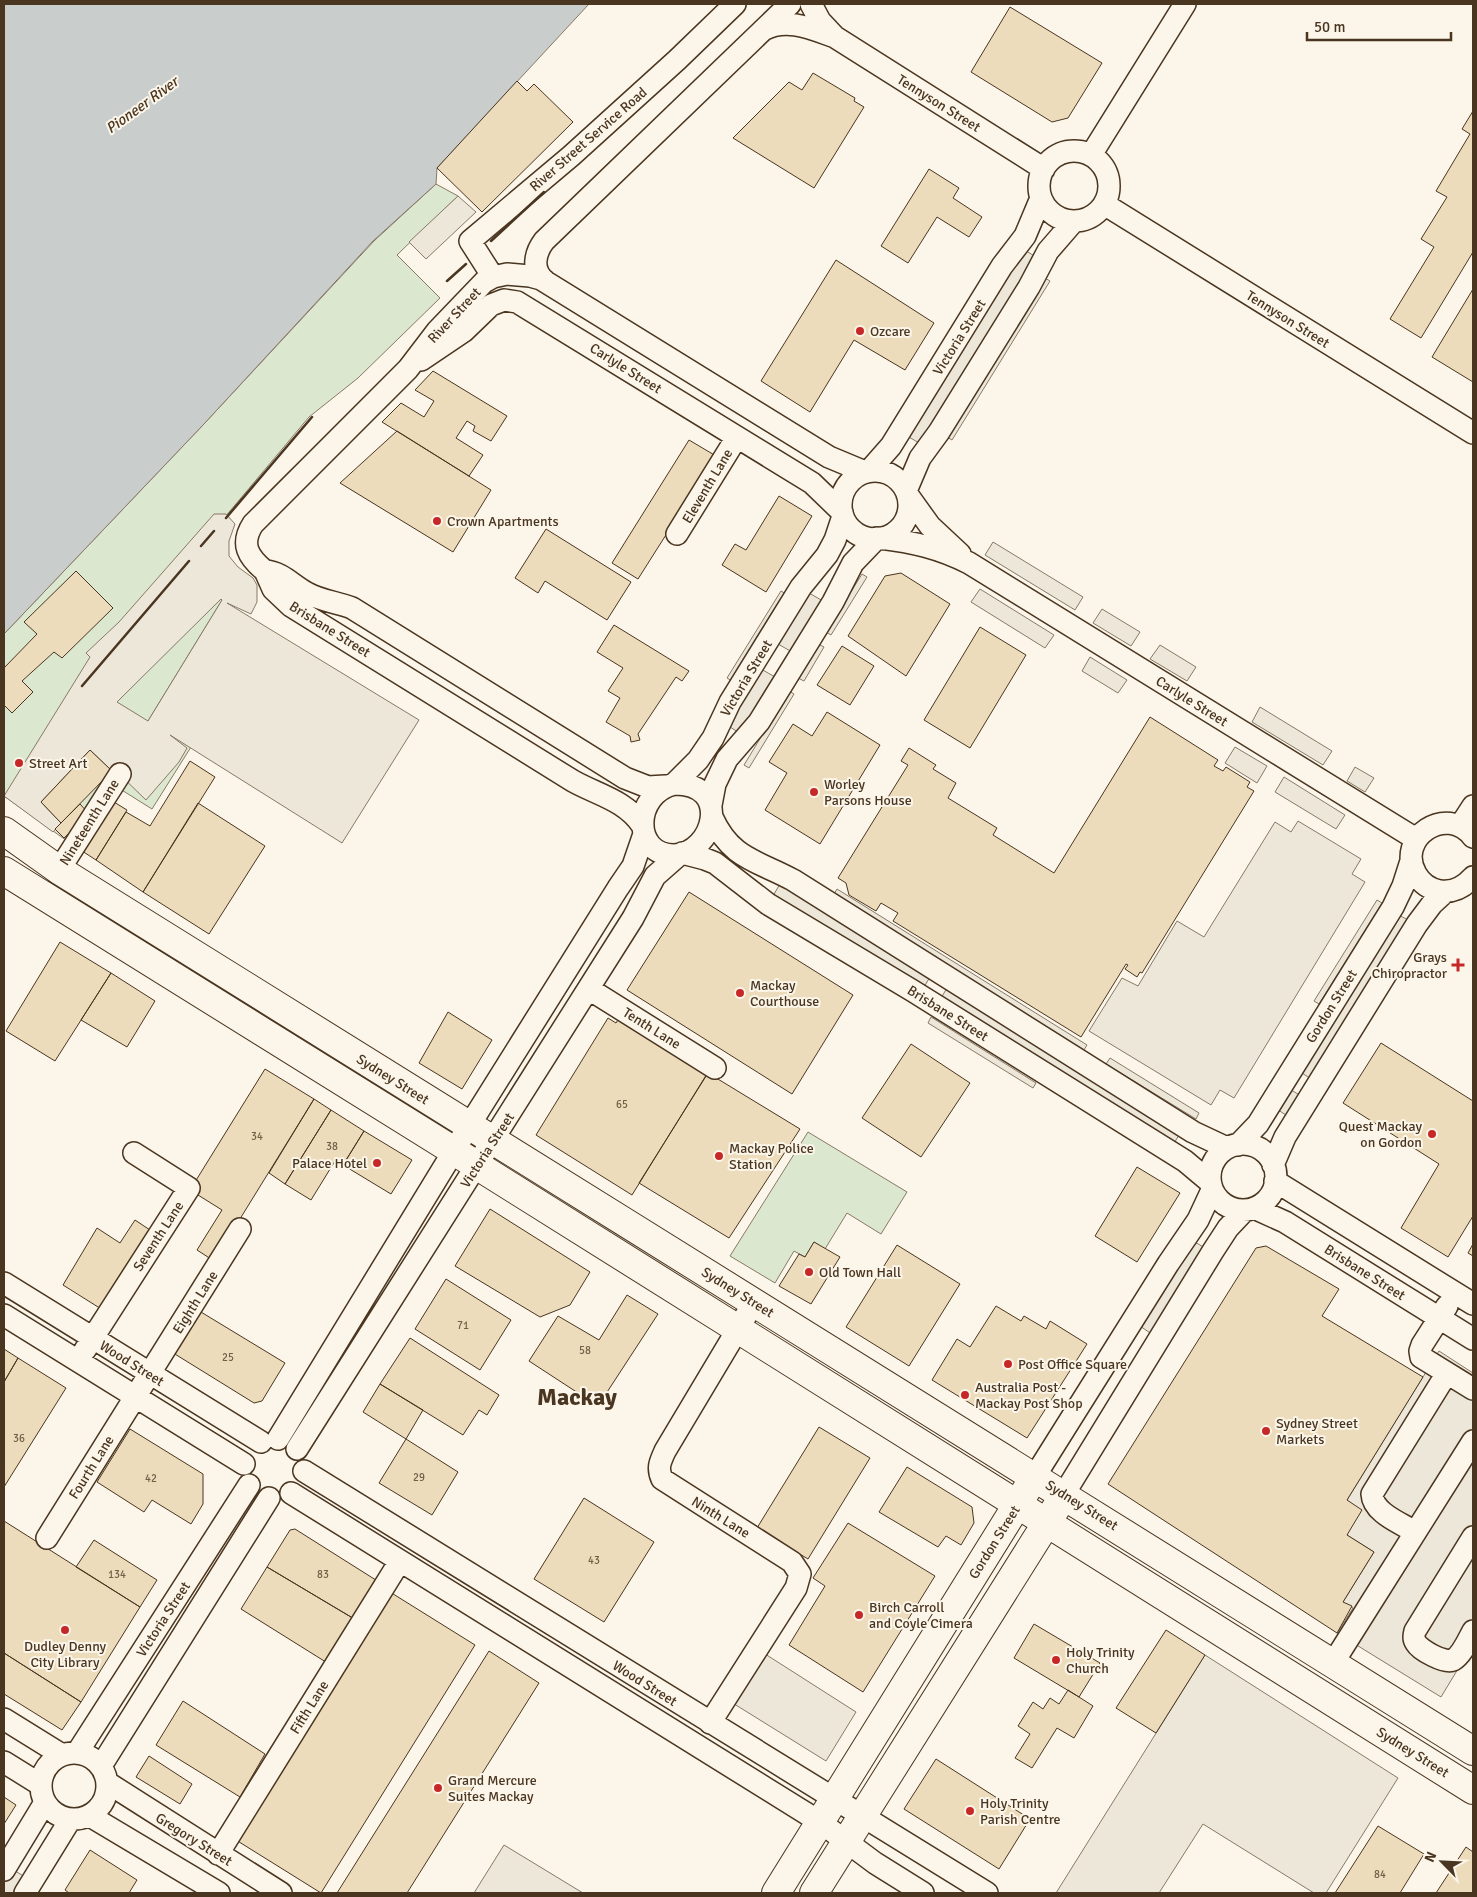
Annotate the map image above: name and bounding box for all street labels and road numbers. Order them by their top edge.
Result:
street label: Tennyson Street [894,71,984,136]
street label: River Street Service Road [526,84,650,195]
street label: River Street [424,284,485,347]
street label: Tennyson Street [1243,287,1333,352]
street label: Victoria Street [929,296,990,378]
street label: Carlyle Street [587,340,665,397]
street label: Eleventh Lane [678,446,736,527]
street label: Brisbane Street [286,598,373,661]
street label: Victoria Street [717,637,776,720]
street label: Carlyle Street [1153,673,1231,730]
street label: Nineteenth Lane [56,776,123,869]
street label: Gordon Street [1302,966,1361,1046]
street label: Brisbane Street [904,982,991,1045]
street label: Tenth Lane [620,1004,684,1053]
street label: Sydney Street [353,1051,432,1108]
street label: Victoria Street [457,1109,518,1191]
street label: Seventh Lane [130,1198,187,1274]
street label: Brisbane Street [1321,1241,1408,1304]
street label: Sydney Street [698,1264,777,1321]
street label: Eighth Lane [169,1268,222,1337]
street label: Wood Street [96,1337,167,1390]
street label: Fourth Lane [65,1432,118,1502]
street label: Sydney Street [1042,1477,1121,1534]
street label: Ninth Lane [688,1493,753,1542]
street label: Gordon Street [965,1502,1024,1582]
street label: Victoria Street [133,1578,194,1660]
street label: Wood Street [609,1657,680,1710]
street label: Fifth Lane [286,1677,332,1737]
street label: Sydney Street [1373,1724,1452,1781]
street label: Gregory Street [152,1809,235,1870]

